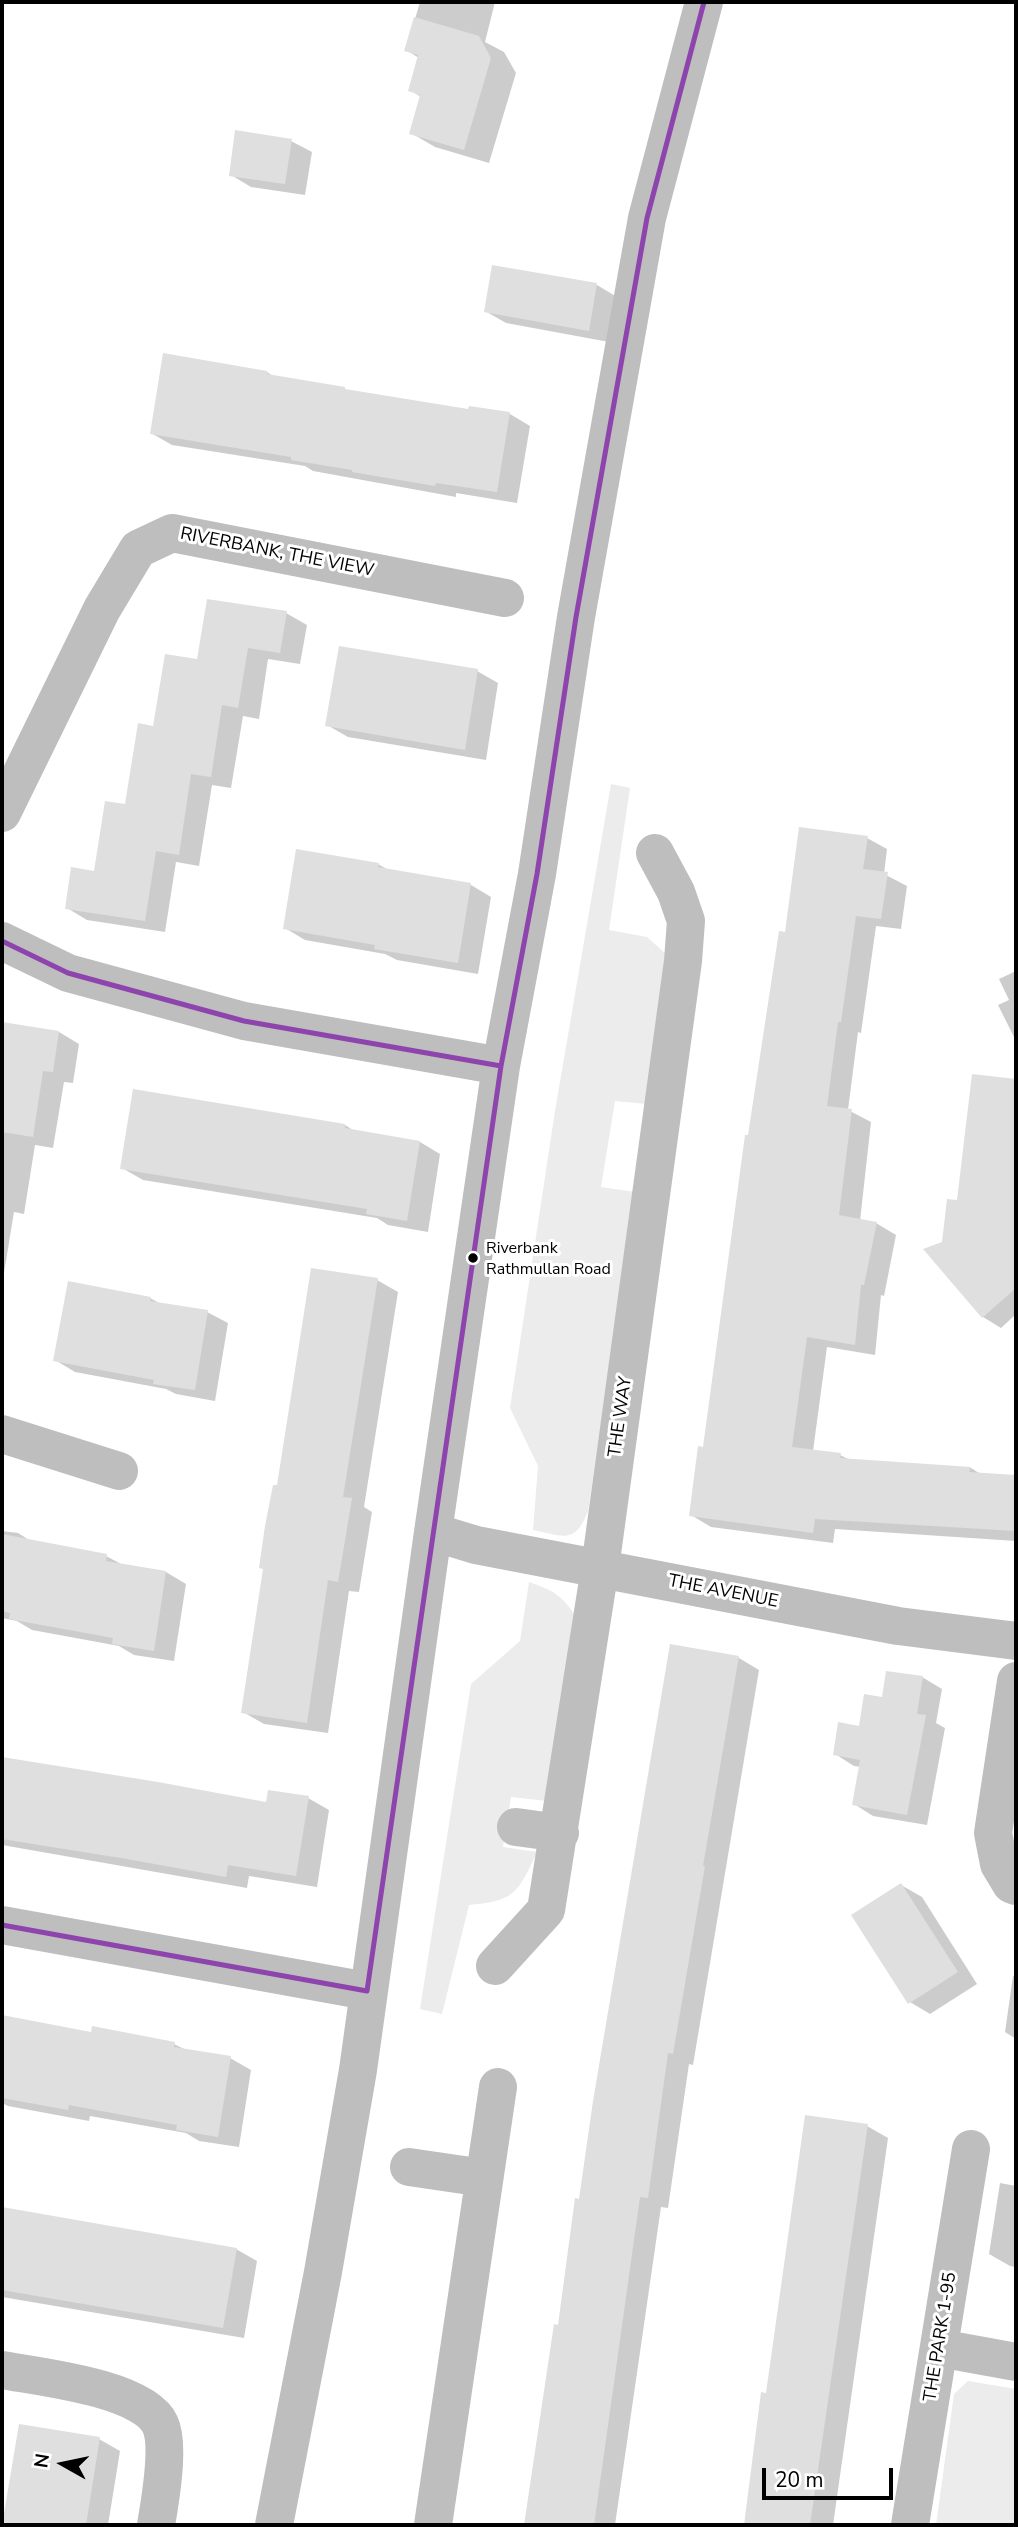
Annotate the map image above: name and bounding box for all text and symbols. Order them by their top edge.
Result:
street label: RIVERBANK, THE VIEW [178,524,376,582]
place label: Riverbank Rathmullan Road [486,1239,611,1277]
marker: Riverbank Rathmullan Road [466,1251,480,1265]
street label: THE WAY [605,1375,637,1459]
street label: THE AVENUE [666,1571,780,1613]
street label: THE PARK 1-95 [920,2271,962,2403]
north arrow [28,2429,98,2499]
text: N [28,2452,56,2470]
scale bar [766,2454,897,2498]
text: 20 m [775,2466,824,2494]

